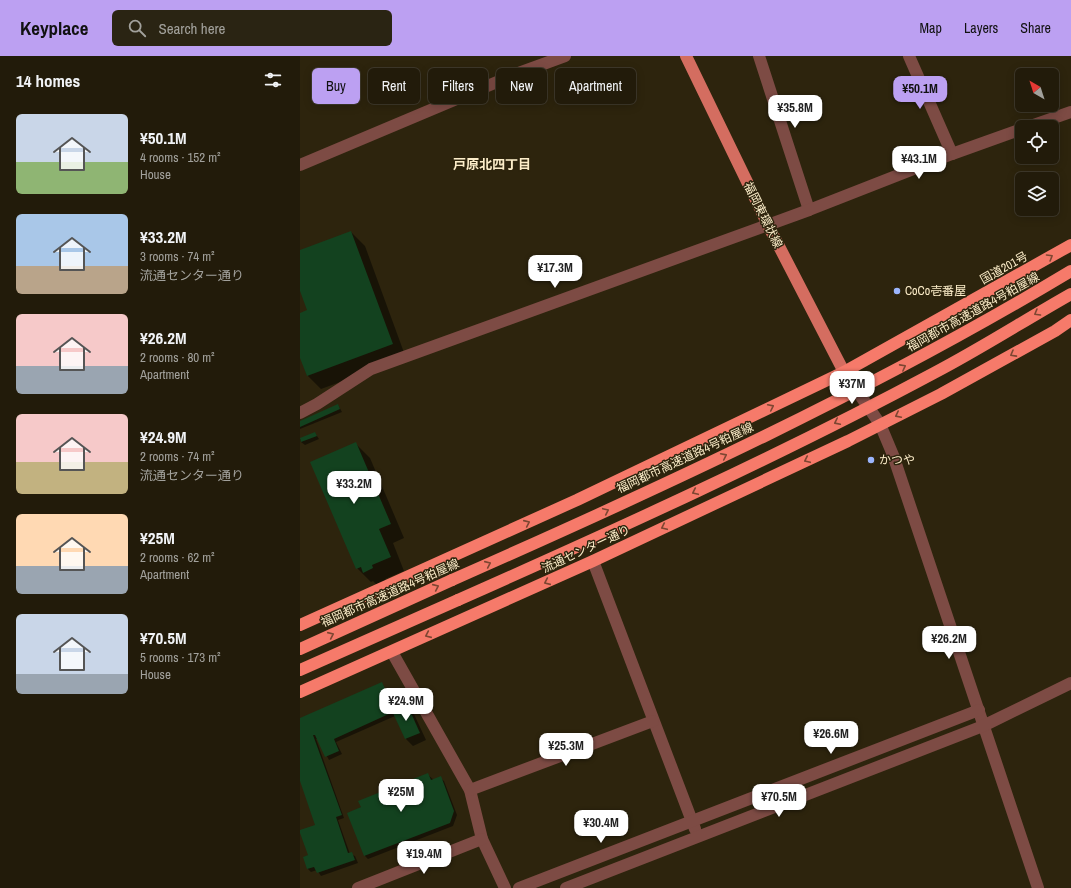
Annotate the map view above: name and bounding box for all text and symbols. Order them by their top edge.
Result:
search box [112,10,392,46]
text: Keyplace [20,15,88,41]
icon: search [126,17,148,39]
text: Search here [158,18,225,39]
text: Map [920,19,942,37]
text: Layers [964,19,998,37]
text: Share [1020,19,1051,37]
chip: Buy [312,68,360,104]
chip: Rent [368,68,420,104]
chip: Filters [428,68,488,104]
chip: New [496,68,547,104]
chip: Apartment [555,68,636,104]
north arrow [1015,68,1059,112]
map controls [1015,68,1059,216]
text: 14 homes [16,69,80,92]
icon: filters [262,69,284,91]
pin: ¥50.1M [887,76,953,110]
text: ¥50.1M [902,80,938,97]
pin: ¥35.8M [762,95,828,129]
text: ¥35.8M [777,99,813,116]
button: locate [1015,120,1059,164]
text: ¥50.1M [140,126,187,149]
icon: home [48,130,96,178]
pin: ¥43.1M [886,146,952,180]
text: 4 rooms · 152 m² [140,149,221,166]
text: ¥43.1M [901,150,937,167]
district label: 戸原北四丁目 [453,156,531,173]
text: House [140,166,171,183]
button: layers [1015,172,1059,216]
street label: 福岡東環状線 [740,179,786,251]
text: ¥33.2M [140,225,187,248]
icon: home [48,230,96,278]
text: 3 rooms · 74 m² [140,248,215,265]
street label: 国道201号 [977,248,1031,288]
pin: ¥17.3M [522,255,588,289]
one-way arrow [1046,255,1053,262]
text: ¥17.3M [537,259,573,276]
text: 流通センター通り [140,267,244,284]
street label: 福岡都市高速道路4号粕屋線 [904,269,1042,355]
place label: CoCo壱番屋 [905,283,966,299]
marker: CoCo壱番屋 [892,286,902,296]
one-way arrow [1034,308,1041,316]
text: ¥26.2M [140,326,187,349]
icon: home [48,330,96,378]
text: 2 rooms · 80 m² [140,349,215,366]
one-way arrow [1010,350,1017,357]
one-way arrow [899,364,906,371]
text: Apartment [140,366,189,383]
pin: ¥37M [828,371,876,405]
text: ¥37M [839,375,865,392]
one-way arrow [767,404,774,412]
one-way arrow [895,410,903,418]
one-way arrow [834,417,841,425]
street label: 福岡都市高速道路4号粕屋線 [614,419,756,497]
text: ¥24.9M [140,425,187,448]
icon: home [48,430,96,478]
text: 2 rooms · 74 m² [140,448,215,465]
place label: かつや [879,452,915,468]
one-way arrow [719,453,727,461]
one-way arrow [804,455,812,463]
marker: かつや [866,455,876,465]
text: 流通センター通り [140,467,244,484]
pin: ¥33.2M [321,471,387,505]
text: ¥33.2M [336,475,372,492]
one-way arrow [692,487,700,495]
one-way arrow [602,508,610,516]
one-way arrow [523,520,530,528]
street label: 流通センター通り [539,521,633,577]
one-way arrow [661,522,669,530]
text: ¥25M [140,526,175,549]
icon: home [48,530,96,578]
text: 2 rooms · 62 m² [140,549,215,566]
street label: 福岡都市高速道路4号粕屋線 [318,555,462,631]
one-way arrow [484,561,491,569]
text: Apartment [140,566,189,583]
one-way arrow [543,577,551,585]
one-way arrow [432,584,440,592]
text: ¥70.5M [140,626,187,649]
pin: ¥26.2M [916,626,982,660]
icon: home [48,630,96,678]
text: ¥26.2M [931,630,967,647]
one-way arrow [328,631,335,639]
one-way arrow [425,631,432,639]
text: 5 rooms · 173 m² [140,649,221,666]
text: House [140,666,171,683]
pin: ¥24.9M [373,688,439,722]
text: ¥24.9M [388,692,424,709]
pin: ¥26.6M [798,721,864,755]
text: ¥26.6M [813,725,849,742]
pin: ¥25.3M [533,733,599,767]
text: ¥25.3M [548,737,584,754]
pin: ¥25M [377,779,425,813]
text: ¥25M [388,783,414,800]
pin: ¥70.5M [746,784,812,818]
text: ¥70.5M [761,788,797,805]
pin: ¥30.4M [568,810,634,844]
text: ¥30.4M [583,814,619,831]
pin: ¥19.4M [391,841,457,875]
text: ¥19.4M [406,845,442,862]

